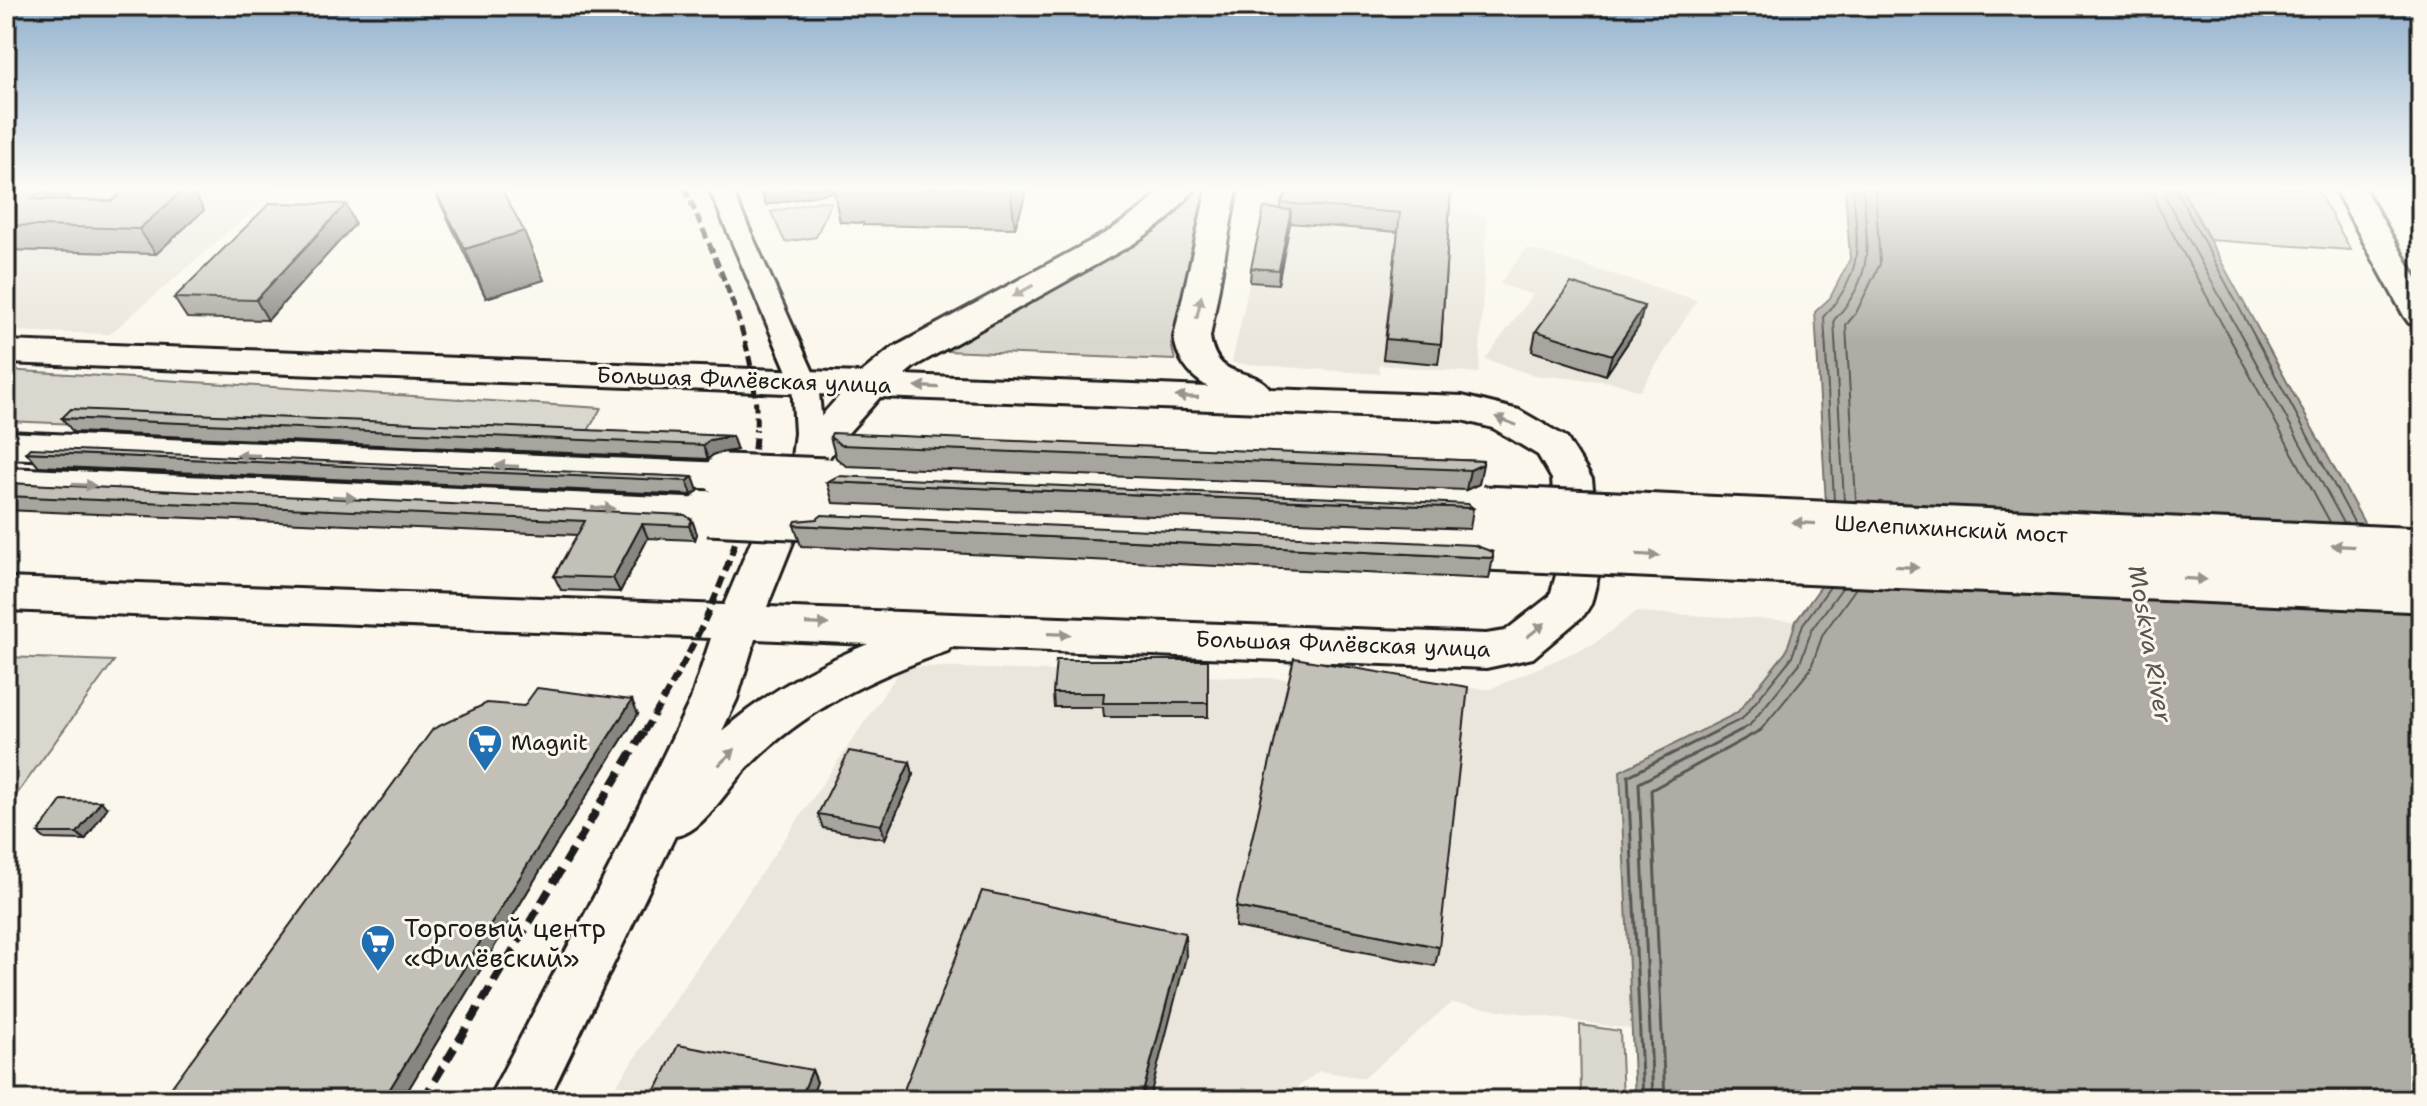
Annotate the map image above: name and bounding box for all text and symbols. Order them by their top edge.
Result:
one-way arrow [1011,284,1034,298]
one-way arrow [1193,294,1205,319]
street label: Большая Филёвская улица [596,360,892,400]
one-way arrow [914,380,939,393]
one-way arrow [1174,391,1199,404]
one-way arrow [1494,414,1518,427]
one-way arrow [235,448,260,461]
one-way arrow [494,460,519,473]
one-way arrow [72,479,97,492]
one-way arrow [332,490,357,503]
one-way arrow [591,502,616,515]
street label: Шелепихинский мост [1834,508,2069,550]
one-way arrow [1791,516,1816,529]
one-way arrow [2330,540,2355,553]
one-way arrow [1636,549,1661,562]
one-way arrow [1895,560,1920,573]
water label: Moskva River [2120,563,2180,726]
one-way arrow [2183,573,2208,586]
one-way arrow [805,618,830,631]
one-way arrow [1526,621,1547,638]
street label: Большая Филёвская улица [1195,624,1491,664]
one-way arrow [1047,627,1072,640]
supermarket icon: Magnit [466,723,504,773]
place label: Magnit [511,728,588,757]
one-way arrow [717,748,736,767]
place label: Торговый центр «Филёвский» [404,910,606,975]
supermarket icon: Торговый центр «Филёвский» [359,923,397,973]

